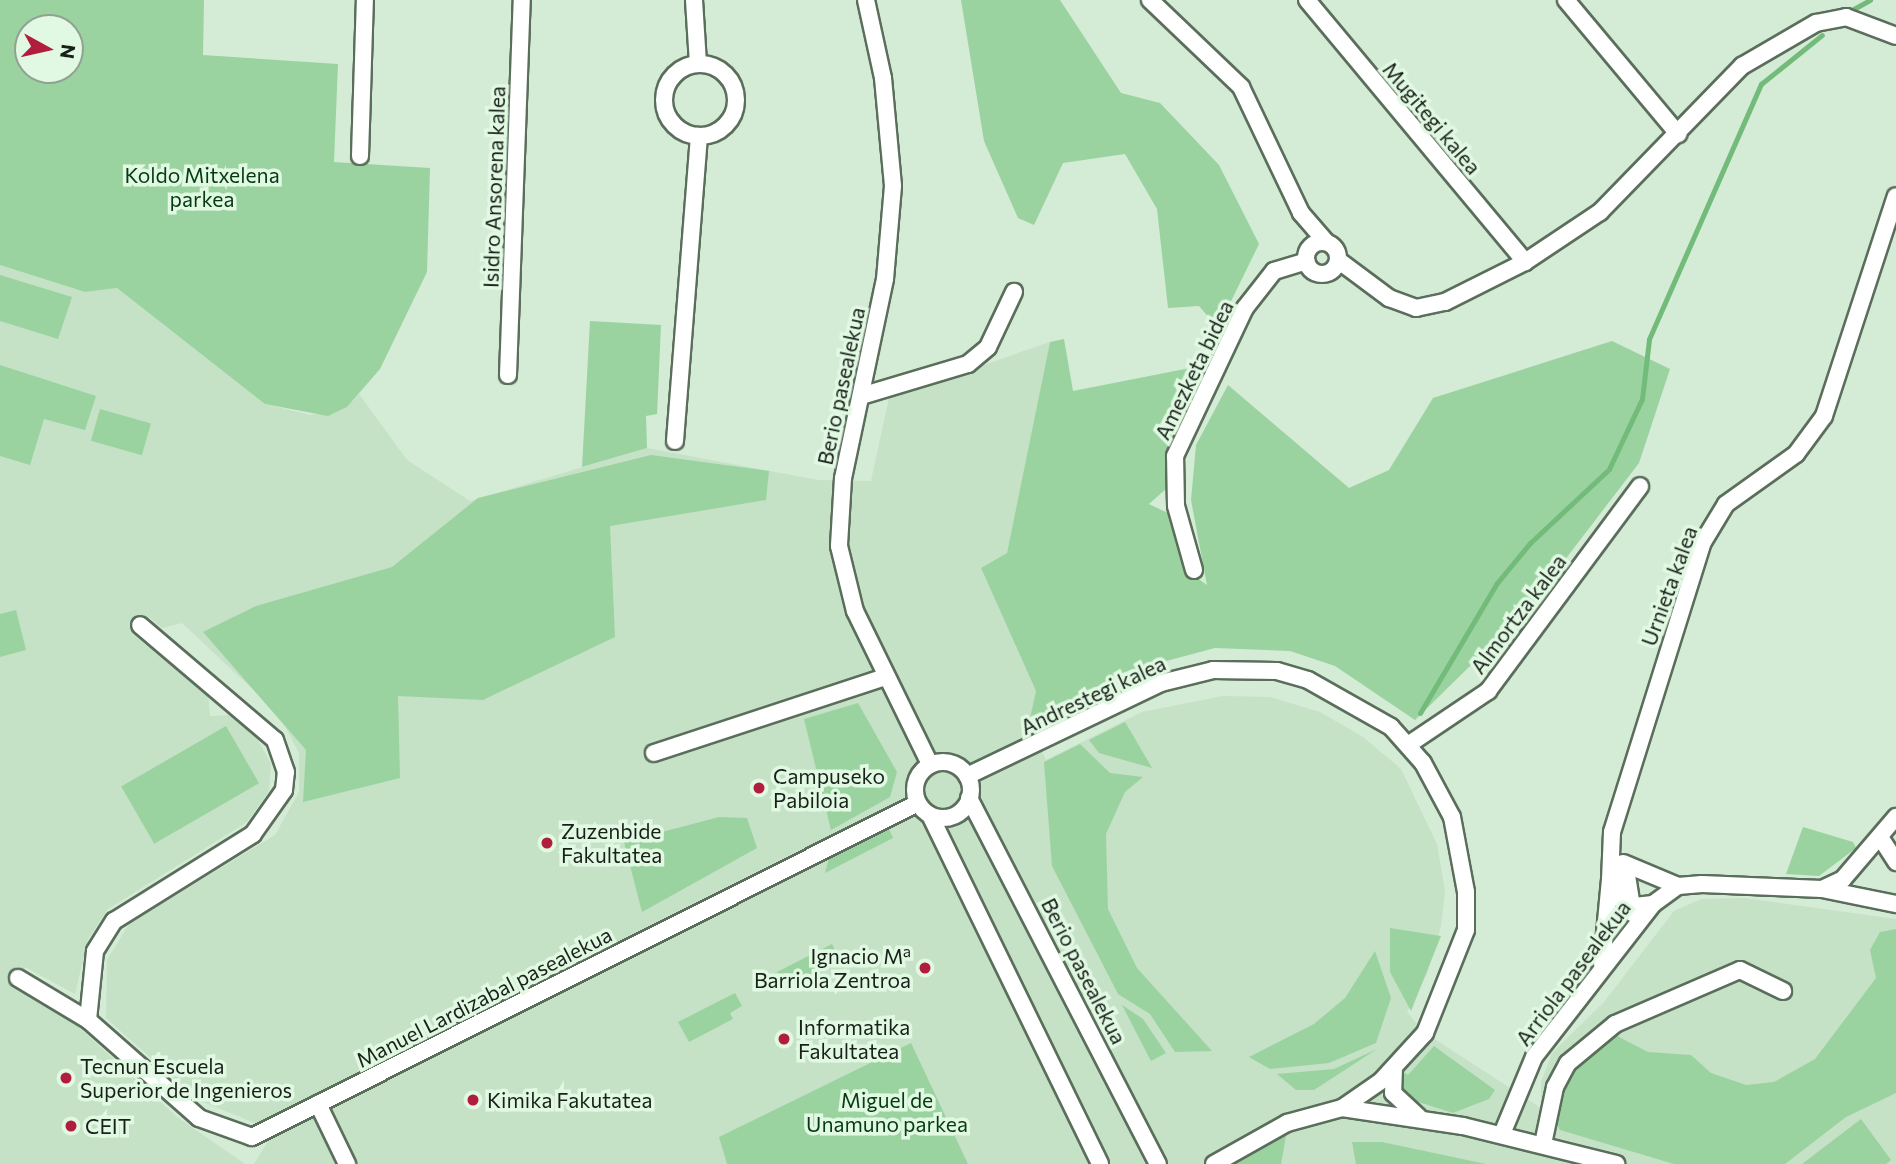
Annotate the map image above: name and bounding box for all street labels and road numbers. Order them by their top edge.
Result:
street label: Mugitegi kalea [1378,57,1486,179]
street label: Isidro Ansorena kalea [478,86,510,288]
street label: Amezketa bidea [1149,296,1239,444]
street label: Berio pasealekua [812,305,870,467]
street label: Urnieta kalea [1636,523,1702,649]
street label: Almortza kalea [1465,549,1571,679]
street label: Andrestegi kalea [1016,650,1170,740]
street label: Berio pasealekua [1036,894,1132,1048]
street label: Arriola pasealekua [1510,896,1636,1050]
street label: Manuel Lardizabal pasealekua [352,921,616,1073]

